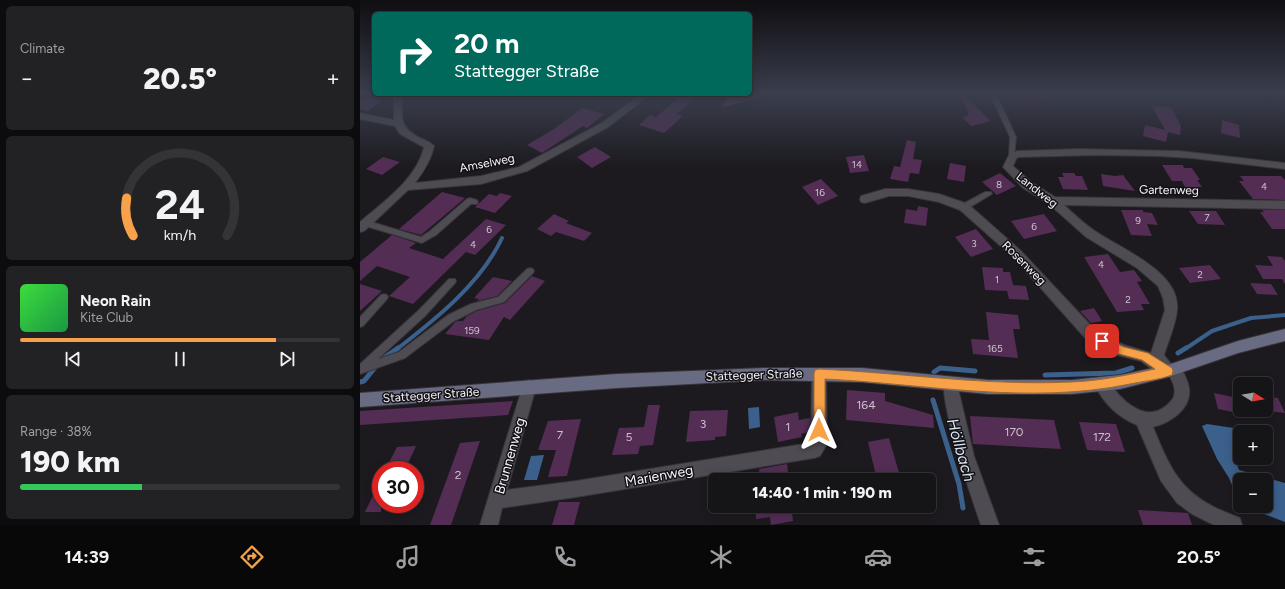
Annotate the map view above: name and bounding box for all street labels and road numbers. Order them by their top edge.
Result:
street label: Amselweg [458,151,516,175]
street label: Landweg [1013,169,1061,211]
street label: Gartenweg [1139,182,1199,198]
street label: Rosenweg [999,238,1049,288]
street label: Stattegger Straße [705,366,803,384]
street label: Stattegger Straße [382,385,480,405]
street label: Brunnenweg [491,416,529,496]
street label: Marienweg [624,462,694,490]

